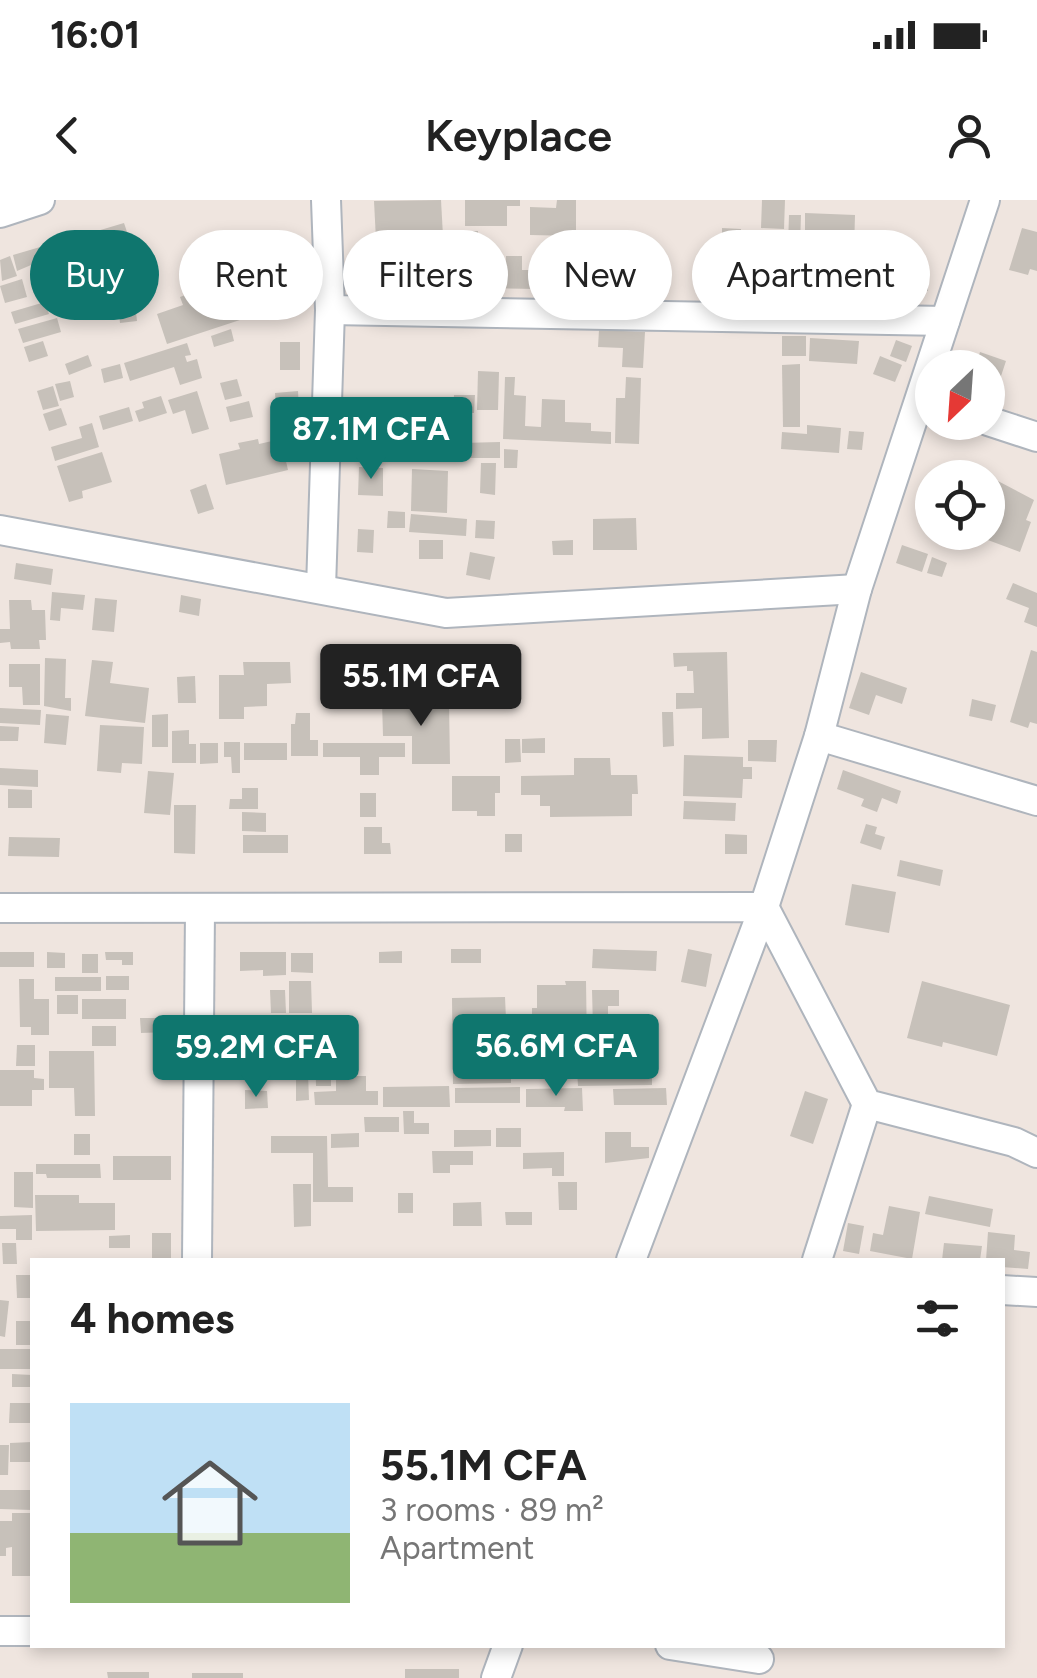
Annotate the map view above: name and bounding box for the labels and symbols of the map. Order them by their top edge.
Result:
north arrow [915,350,1005,440]
pin: 87.1M CFA [257,397,485,482]
pin: 55.1M CFA [307,644,535,729]
pin: 56.6M CFA [442,1014,670,1099]
pin: 59.2M CFA [142,1015,370,1100]

